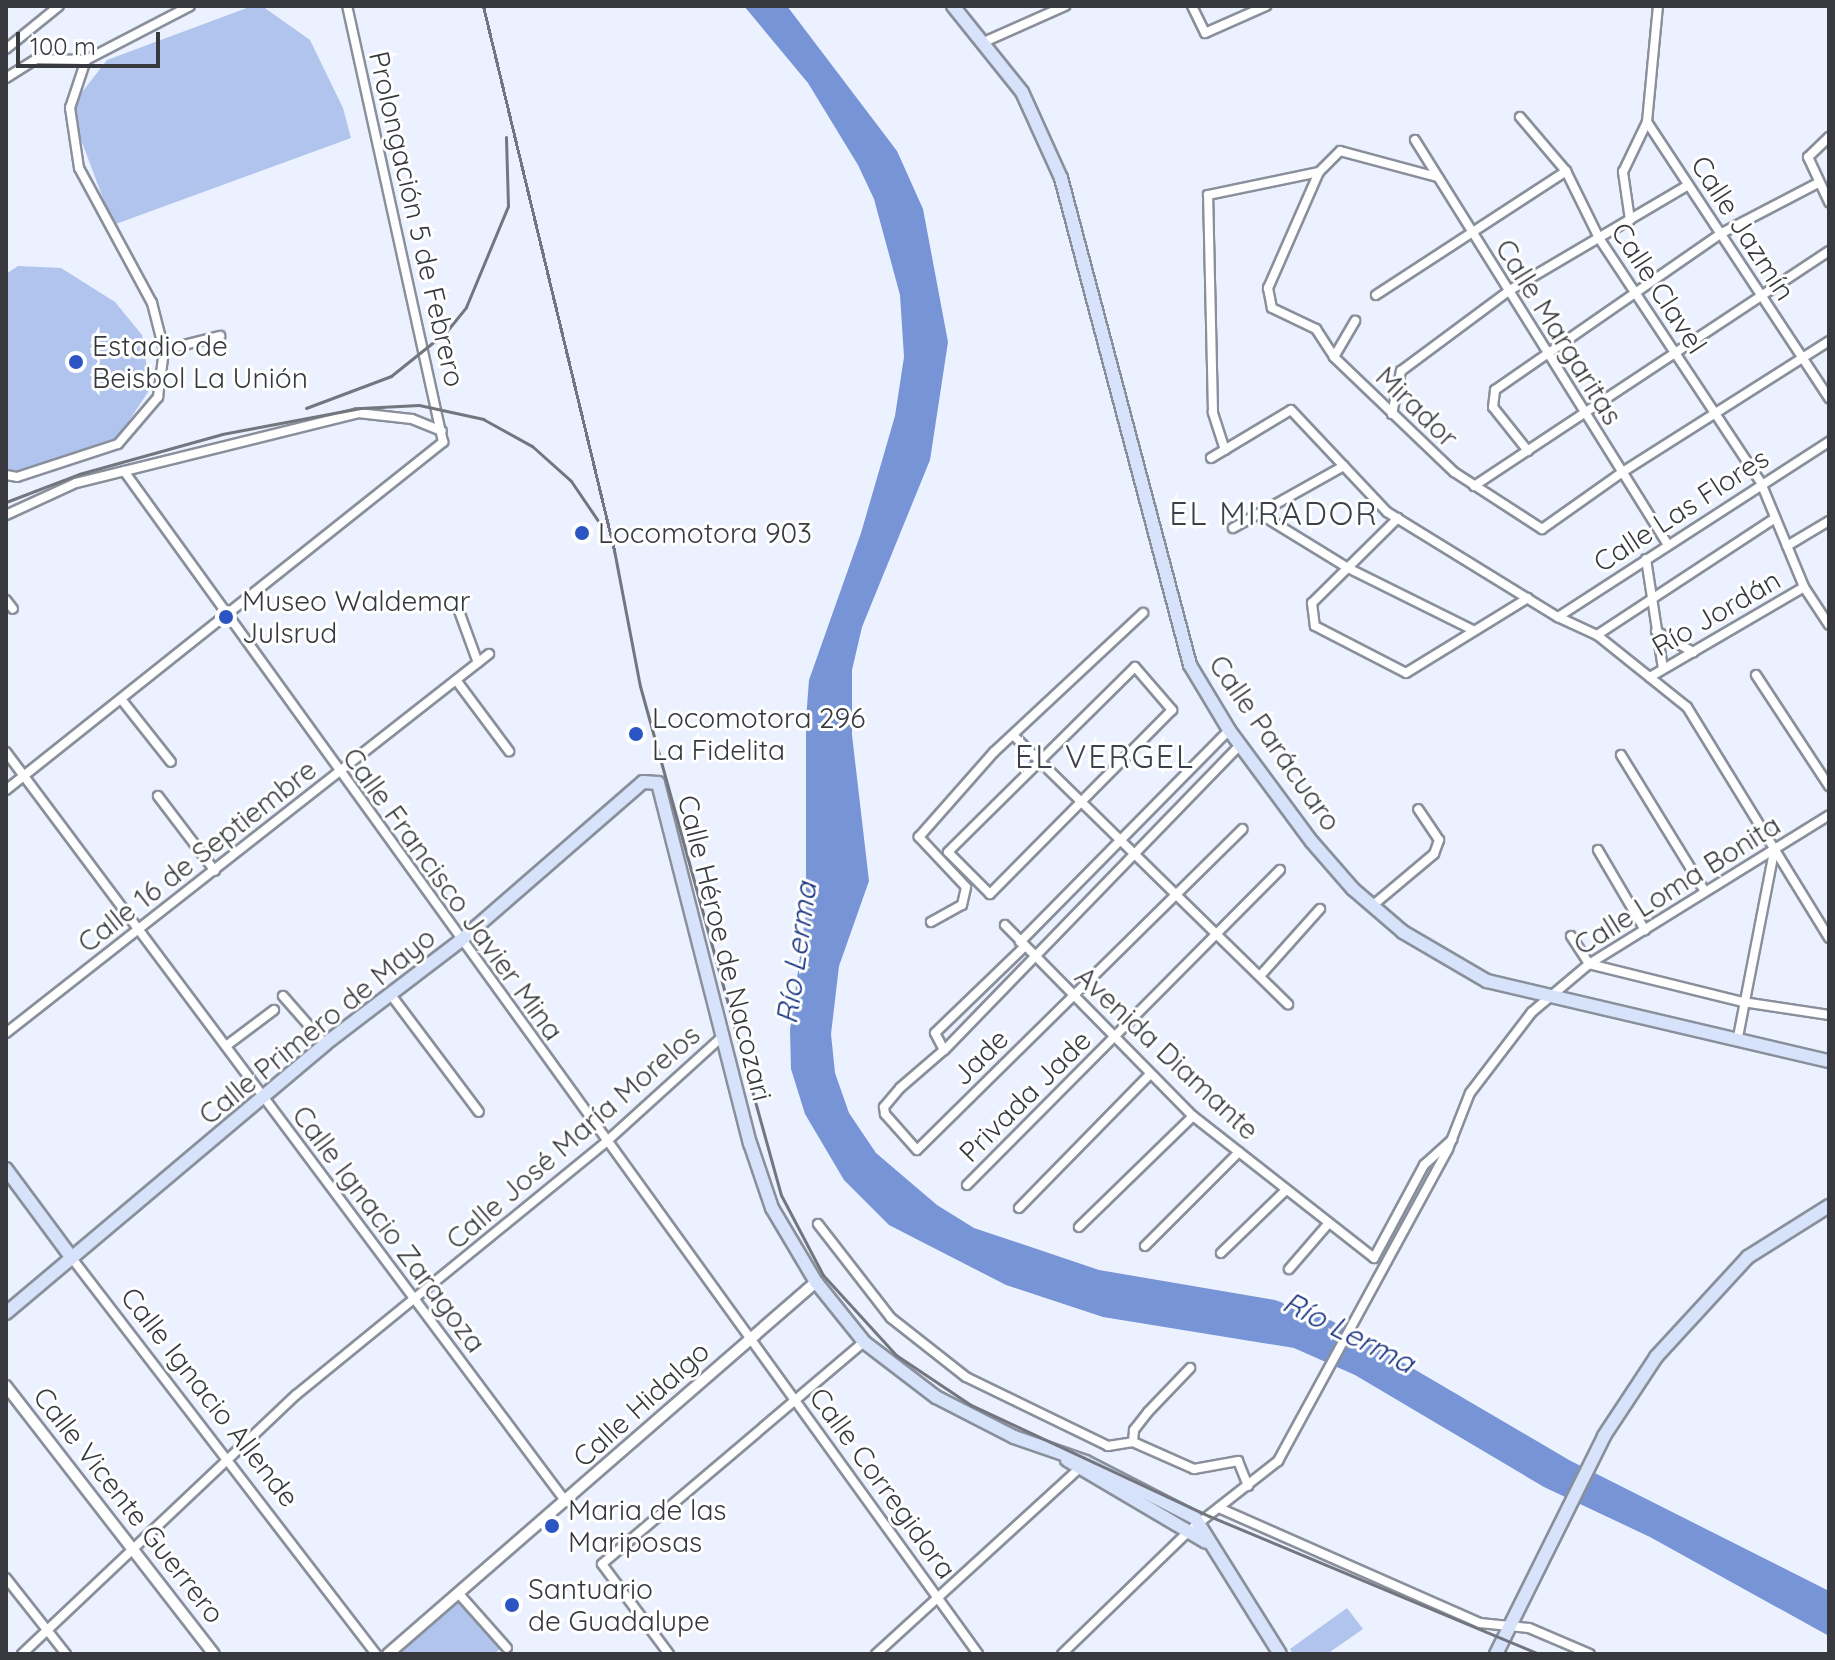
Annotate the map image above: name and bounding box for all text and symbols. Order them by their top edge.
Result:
scale bar [20,16,164,66]
text: 100 m [30,31,96,61]
street label: Prolongación 5 de Febrero [362,48,472,390]
street label: Calle Jazmín [1684,149,1802,307]
street label: Calle Clavel [1604,216,1714,360]
street label: Calle Margaritas [1488,233,1630,431]
place label: Estadio de Beisbol La Unión [92,329,308,395]
marker: Estadio de Beisbol La Unión [67,353,85,371]
street label: Mirador [1369,360,1465,454]
street label: Calle Las Flores [1587,441,1775,579]
district label: EL MIRADOR [1169,494,1379,532]
place label: Locomotora 903 [598,516,812,550]
marker: Locomotora 903 [573,524,591,542]
street label: Río Jordán [1646,563,1786,663]
place label: Museo Waldemar Julsrud [242,584,471,650]
marker: Museo Waldemar Julsrud [217,608,235,626]
street label: Calle Parácuaro [1202,649,1348,837]
place label: Locomotora 296 La Fidelita [652,701,865,767]
marker: Locomotora 296 La Fidelita [627,725,645,743]
district label: EL VERGEL [1015,737,1195,775]
street label: Calle Francisco Javier Mina [336,741,570,1047]
street label: Calle 16 de Septiembre [71,753,323,959]
street label: Calle Héroe de Nacozari [671,792,779,1104]
street label: Calle Loma Bonita [1568,808,1786,962]
water label: Río Lerma [768,880,824,1026]
street label: Calle Primero de Mayo [192,920,442,1132]
street label: Avenida Diamante [1068,959,1266,1147]
street label: Calle José María Morelos [439,1018,707,1256]
street label: Jade [945,1022,1015,1092]
street label: Privada Jade [952,1023,1098,1169]
street label: Calle Ignacio Zaragoza [285,1099,493,1359]
street label: Calle Ignacio Allende [114,1280,306,1514]
water label: Río Lerma [1277,1284,1421,1380]
street label: Calle Hidalgo [566,1334,716,1474]
street label: Calle Vicente Guerrero [26,1380,232,1630]
street label: Calle Corregidora [802,1381,964,1585]
place label: Maria de las Mariposas [568,1493,726,1559]
marker: Maria de las Mariposas [543,1517,561,1535]
place label: Santuario de Guadalupe [528,1572,710,1638]
marker: Santuario de Guadalupe [503,1596,521,1614]

